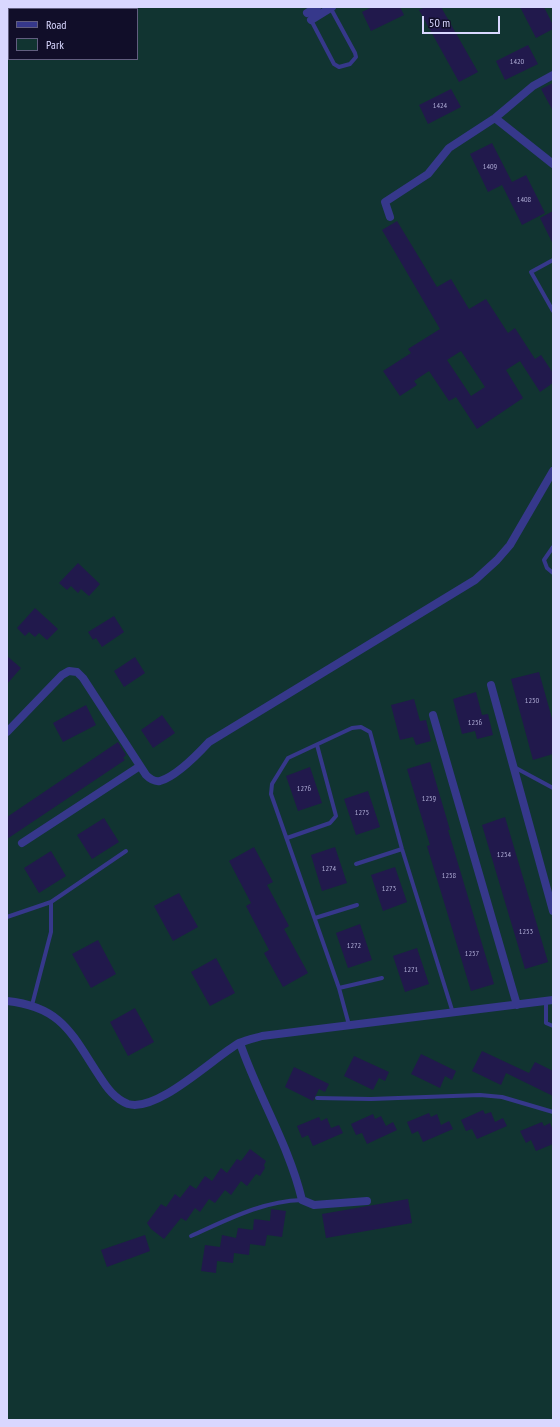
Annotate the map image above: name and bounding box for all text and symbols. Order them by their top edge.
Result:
legend [8,8,138,60]
scale bar [424,8,502,34]
text: 50 m [429,15,450,30]
text: Road [46,17,66,32]
text: Park [46,37,64,52]
house number: 1420 [510,57,524,67]
house number: 1424 [433,101,447,111]
house number: 1409 [483,162,497,172]
house number: 1408 [517,195,531,205]
house number: 1250 [525,696,539,706]
house number: 1256 [468,718,482,728]
house number: 1276 [297,784,311,794]
house number: 1259 [422,794,436,804]
house number: 1275 [355,808,369,818]
house number: 1254 [497,850,511,860]
house number: 1274 [322,864,336,874]
house number: 1258 [442,871,456,881]
house number: 1273 [382,884,396,894]
house number: 1253 [519,927,533,937]
house number: 1272 [347,941,361,951]
house number: 1257 [465,949,479,959]
house number: 1271 [404,965,418,975]

